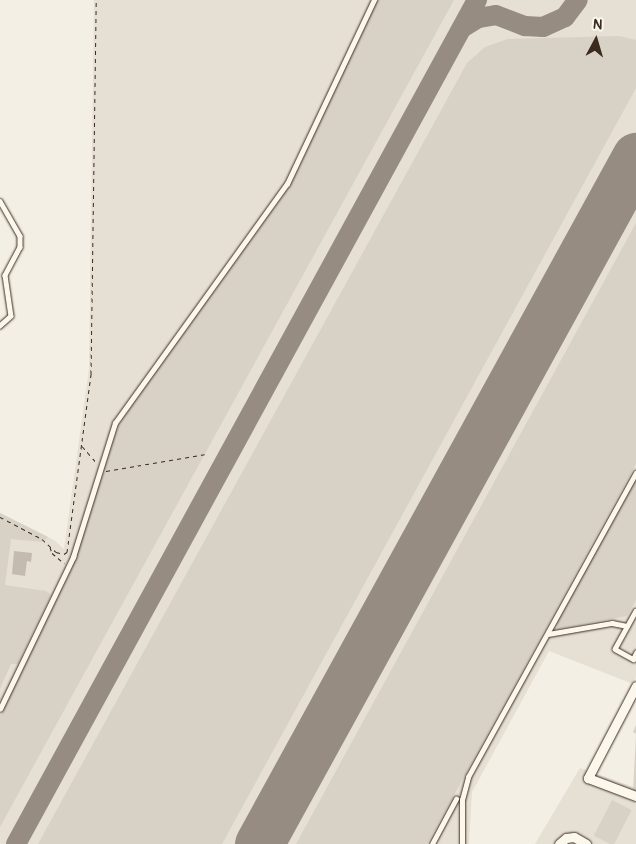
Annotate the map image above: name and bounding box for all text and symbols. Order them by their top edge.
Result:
north arrow [571,15,621,65]
text: N [592,16,603,34]

